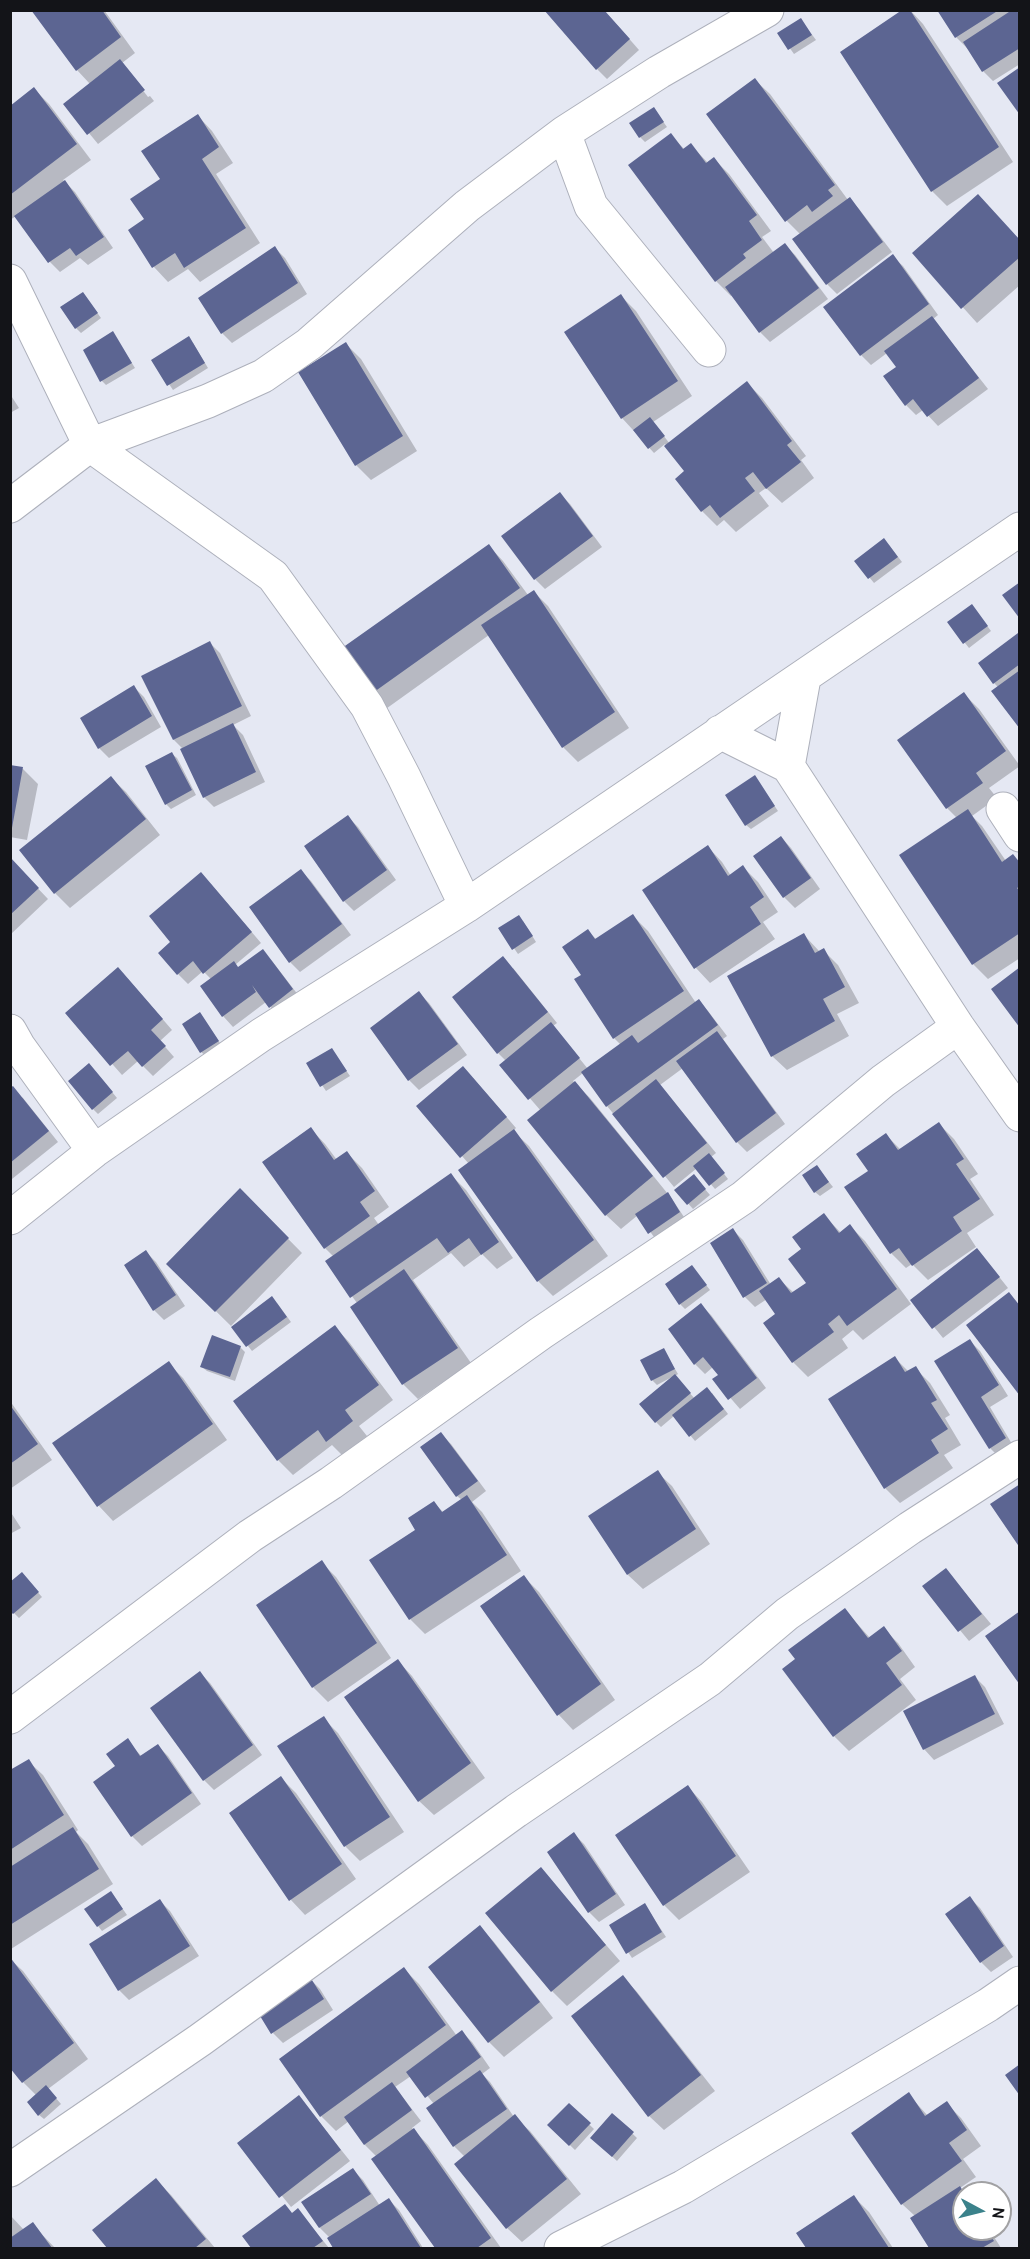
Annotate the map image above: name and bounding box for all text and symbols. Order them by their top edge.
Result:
north arrow [952,2181,1012,2241]
text: N [988,2206,1008,2220]

